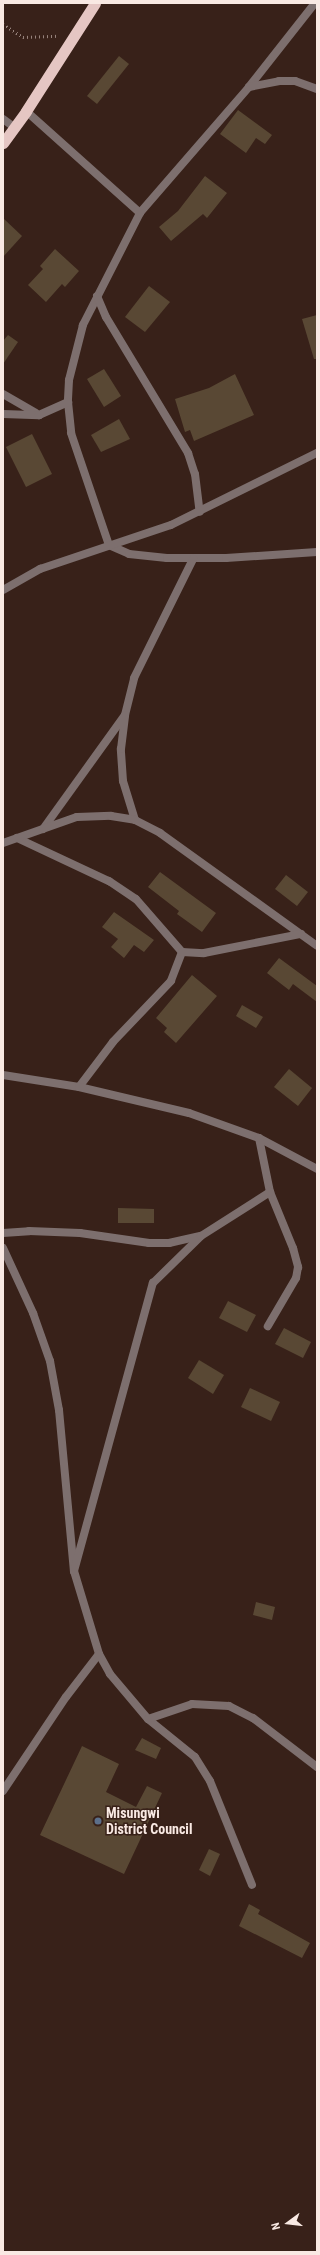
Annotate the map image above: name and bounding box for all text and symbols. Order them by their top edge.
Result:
place label: Misungwi District Council [106,1805,192,1838]
marker: Misungwi District Council [93,1816,103,1826]
north arrow [268,2203,308,2243]
text: N [269,2221,283,2231]

